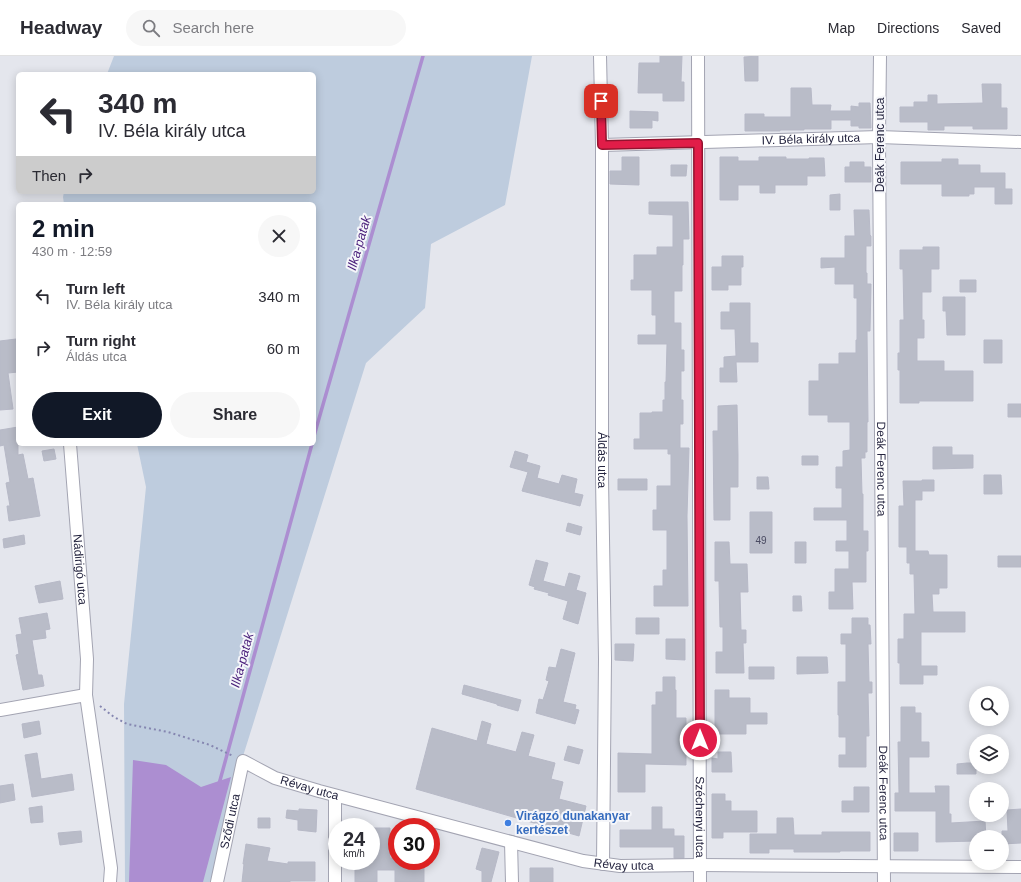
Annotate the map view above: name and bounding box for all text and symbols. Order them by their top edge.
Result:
search box [126,10,406,46]
text: Headway [20,17,102,38]
icon: search [140,17,162,39]
text: Search here [172,19,254,36]
text: Map [828,20,855,36]
text: Directions [877,20,939,36]
text: Saved [961,20,1001,36]
pin [584,84,618,118]
icon: left [32,88,84,140]
text: 340 m [98,88,177,119]
icon: arrive [590,90,612,112]
street label: Deák Ferenc utca [873,97,887,192]
text: IV. Béla király utca [98,121,245,141]
street label: IV. Béla király utca [762,131,861,147]
icon: right [74,164,96,186]
text: Then [32,167,66,184]
water label: Ilka-patak [344,212,374,272]
text: 2 min [32,215,95,242]
button: close [258,215,300,257]
text: 430 m · 12:59 [32,244,112,259]
text: Turn left [66,280,125,297]
icon: left [32,285,54,307]
text: 340 m [258,288,300,305]
text: IV. Béla király utca [66,297,172,312]
text: Turn right [66,332,136,349]
icon: right [32,337,54,359]
text: 60 m [267,340,300,357]
text: Áldás utca [66,349,127,364]
button: Exit [32,392,162,438]
button: Share [170,392,300,438]
street label: Deák Ferenc utca [874,422,889,517]
street label: Áldás utca [595,432,610,488]
street label: Nádirigó utca [70,534,90,606]
house number: 49 [755,535,767,546]
water label: Ilka-patak [227,629,257,689]
map controls [969,686,1009,870]
button: search [969,686,1009,726]
position arrow [679,719,721,761]
button: layers [969,734,1009,774]
street label: Deák Ferenc utca [876,746,891,841]
street label: Révay utca [279,773,341,803]
street label: Széchenyi utca [693,776,707,858]
button: + [969,782,1009,822]
street label: Sződi utca [217,792,243,850]
place label: Virágzó dunakanyar kertészet [516,809,630,837]
speed limit sign: 30 [388,818,440,870]
marker: Virágzó dunakanyar kertészet [503,818,513,828]
text: 24 [343,828,365,850]
button: − [969,830,1009,870]
text: km/h [343,848,365,859]
street label: Révay utca [593,856,654,873]

